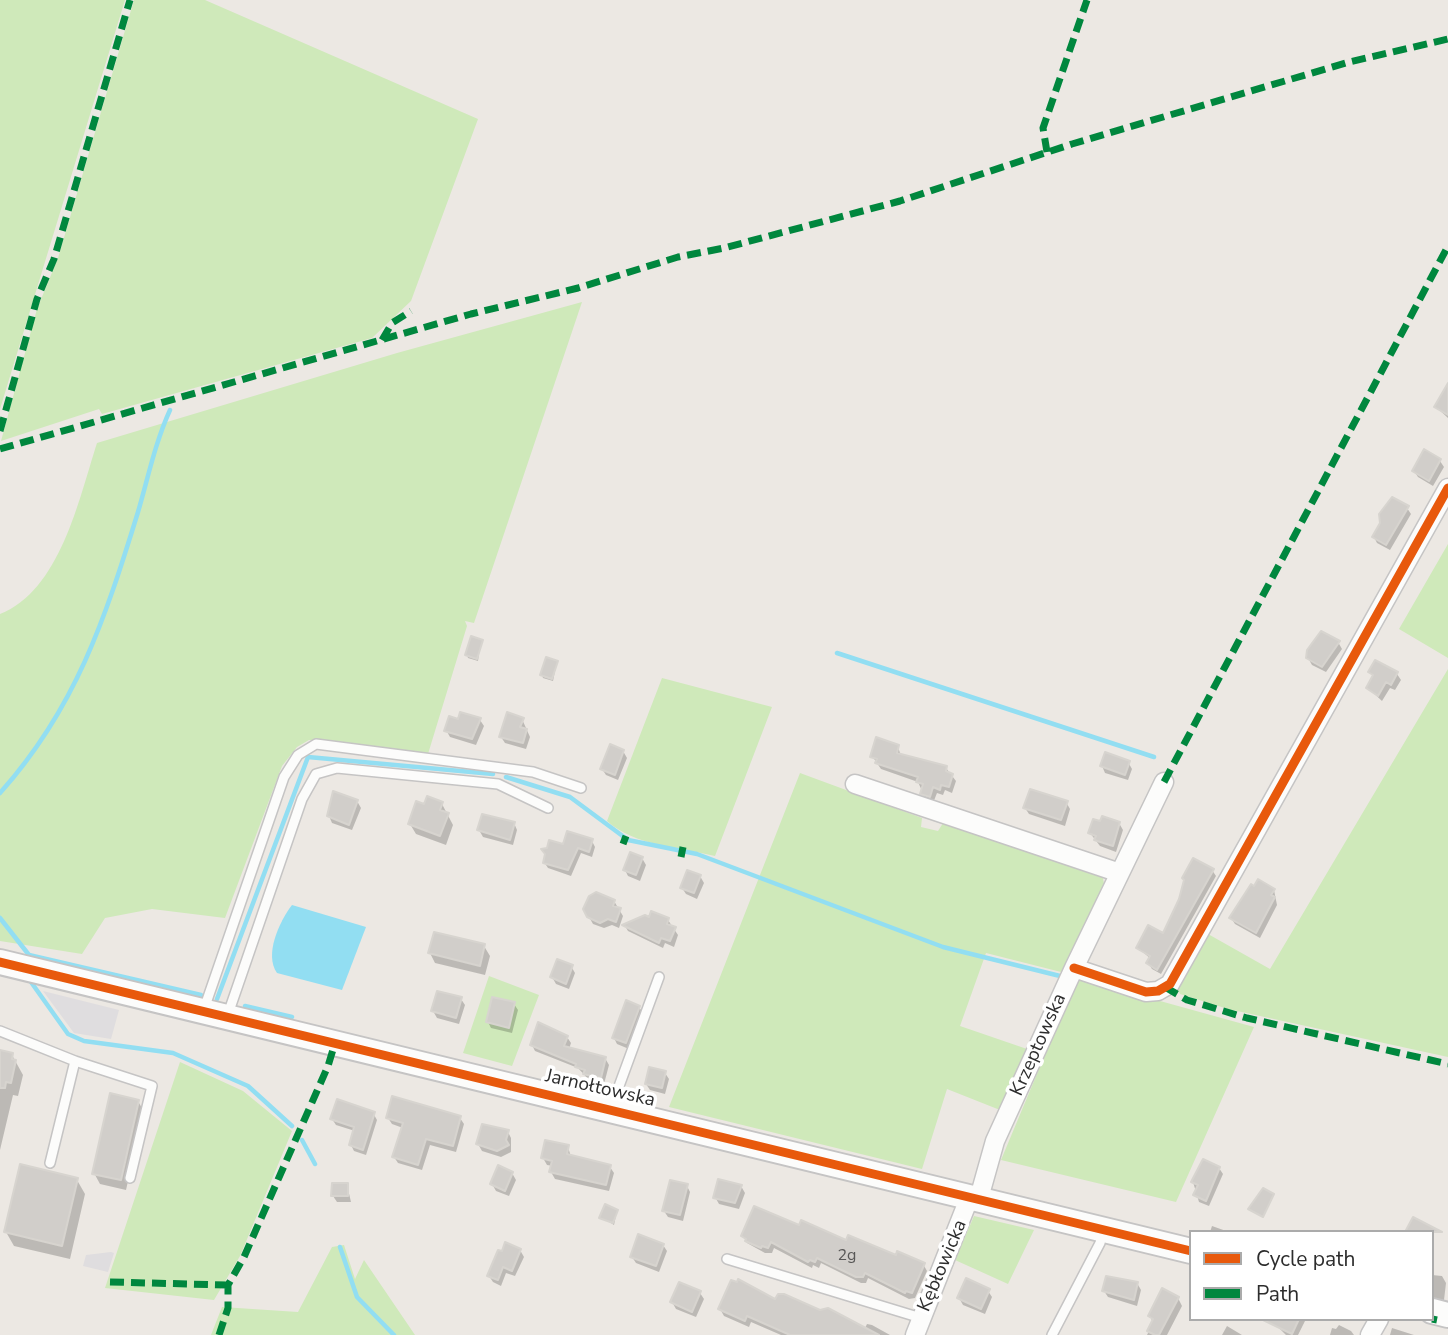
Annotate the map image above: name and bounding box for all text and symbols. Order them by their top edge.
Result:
street label: Krzeptowska [1006,990,1072,1100]
street label: Jarnołtowska [543,1065,657,1113]
street label: Kębłowicka [913,1217,973,1315]
legend [1189,1230,1434,1321]
text: Cycle path [1256,1245,1355,1273]
house number: 2g [838,1246,856,1266]
text: Path [1256,1280,1299,1308]

